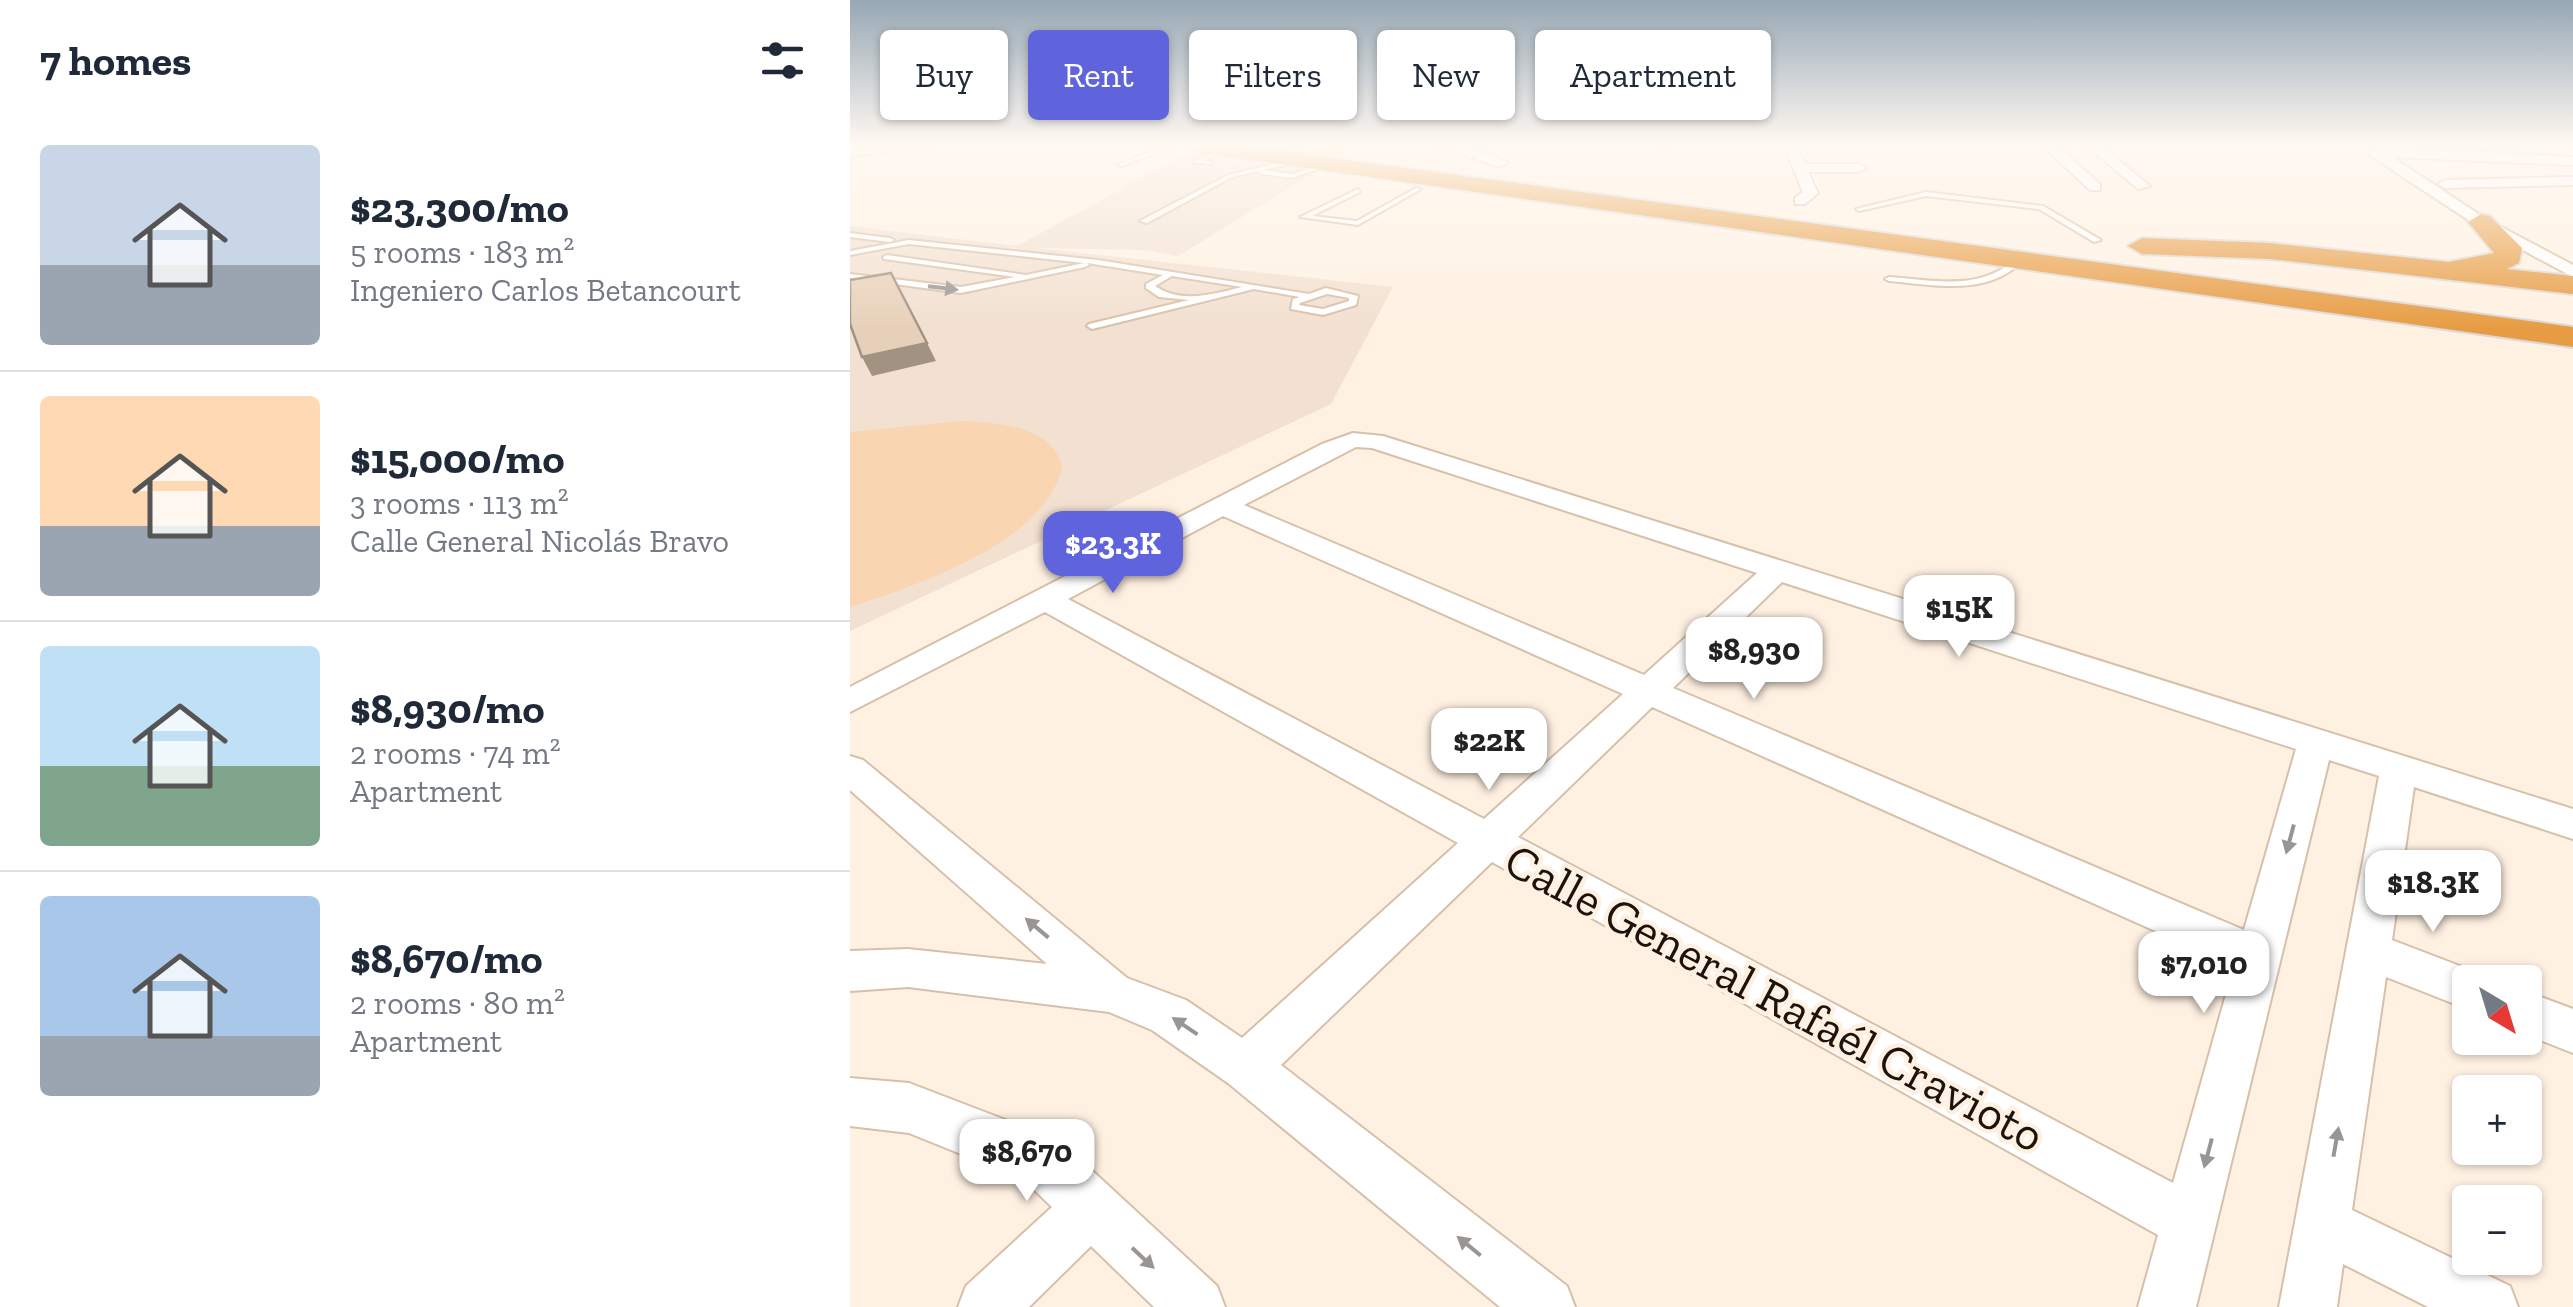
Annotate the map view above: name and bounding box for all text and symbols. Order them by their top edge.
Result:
chip: Buy [880,30,1008,120]
chip: Rent [1028,30,1169,120]
chip: Filters [1189,30,1357,120]
chip: New [1377,30,1515,120]
chip: Apartment [1535,30,1771,120]
icon: filters [755,33,810,88]
text: 7 homes [40,35,191,86]
text: $23,300/mo [350,182,569,233]
icon: home [120,185,240,305]
text: 5 rooms · 183 m² [350,233,574,271]
text: Ingeniero Carlos Betancourt [350,271,741,309]
one-way arrow [928,280,960,296]
text: $15,000/mo [350,433,564,484]
icon: home [120,436,240,556]
text: 3 rooms · 113 m² [350,484,569,522]
pin: $23.3K [1032,511,1194,596]
text: Calle General Nicolás Bravo [350,522,729,560]
text: $23.3K [1065,524,1161,562]
pin: $15K [1900,575,2018,660]
text: $15K [1926,588,1992,626]
pin: $8,930 [1673,617,1835,702]
text: $8,930 [1708,630,1800,668]
text: $8,930/mo [350,683,545,734]
icon: home [120,686,240,806]
pin: $22K [1430,708,1548,793]
text: $22K [1453,721,1525,759]
text: 2 rooms · 74 m² [350,734,561,772]
text: Apartment [350,772,502,810]
one-way arrow [2282,824,2298,855]
street label: Calle General Rafaél Cravioto [1496,831,2054,1164]
pin: $18.3K [2352,850,2514,935]
text: $18.3K [2387,863,2479,901]
one-way arrow [1025,918,1050,940]
pin: $7,010 [2123,931,2285,1016]
text: $8,670/mo [350,933,542,984]
icon: home [120,936,240,1056]
text: $7,010 [2160,944,2248,982]
north arrow [2452,965,2542,1055]
map controls [2452,965,2542,1275]
text: 2 rooms · 80 m² [350,984,565,1022]
one-way arrow [1172,1017,1198,1036]
text: Apartment [350,1022,502,1060]
button: + [2452,1075,2542,1165]
pin: $8,670 [946,1119,1108,1204]
one-way arrow [2329,1126,2344,1157]
text: $8,670 [981,1132,1073,1170]
one-way arrow [2199,1138,2215,1169]
button: − [2452,1185,2542,1275]
one-way arrow [1457,1236,1482,1257]
one-way arrow [1131,1246,1155,1269]

